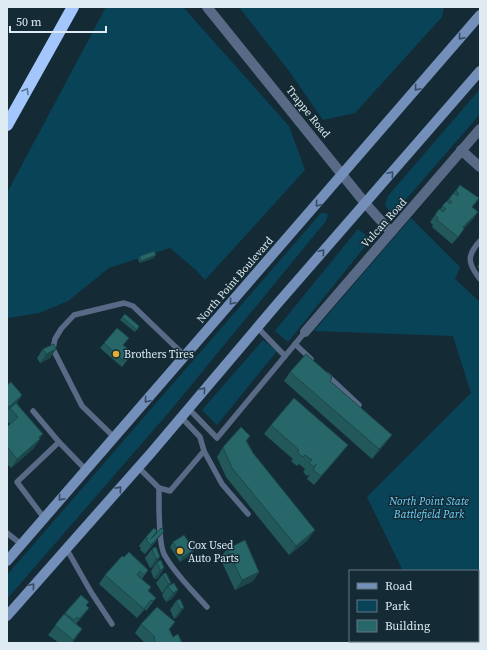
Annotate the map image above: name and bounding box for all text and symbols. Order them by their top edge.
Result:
scale bar [10,8,106,34]
text: 50 m [16,14,42,30]
one-way arrow [458,32,466,40]
street label: Trappe Road [283,83,334,141]
one-way arrow [414,84,421,91]
one-way arrow [21,88,29,95]
one-way arrow [386,171,393,178]
street label: Vulcan Road [358,195,411,251]
one-way arrow [315,199,322,206]
street label: North Point Boulevard [193,233,277,326]
one-way arrow [317,250,324,257]
one-way arrow [230,297,237,304]
place label: Brothers Tires [124,347,194,362]
marker: Brothers Tires [111,349,121,359]
one-way arrow [198,387,205,395]
one-way arrow [144,395,151,402]
one-way arrow [114,486,121,494]
one-way arrow [59,493,66,500]
park label: North Point State Battlefield Park [388,494,469,522]
place label: Cox Used Auto Parts [188,538,239,566]
marker: Cox Used Auto Parts [175,546,185,556]
legend [349,570,479,642]
text: Road [385,578,412,594]
one-way arrow [28,584,35,591]
text: Park [385,598,410,614]
text: Building [385,618,430,634]

